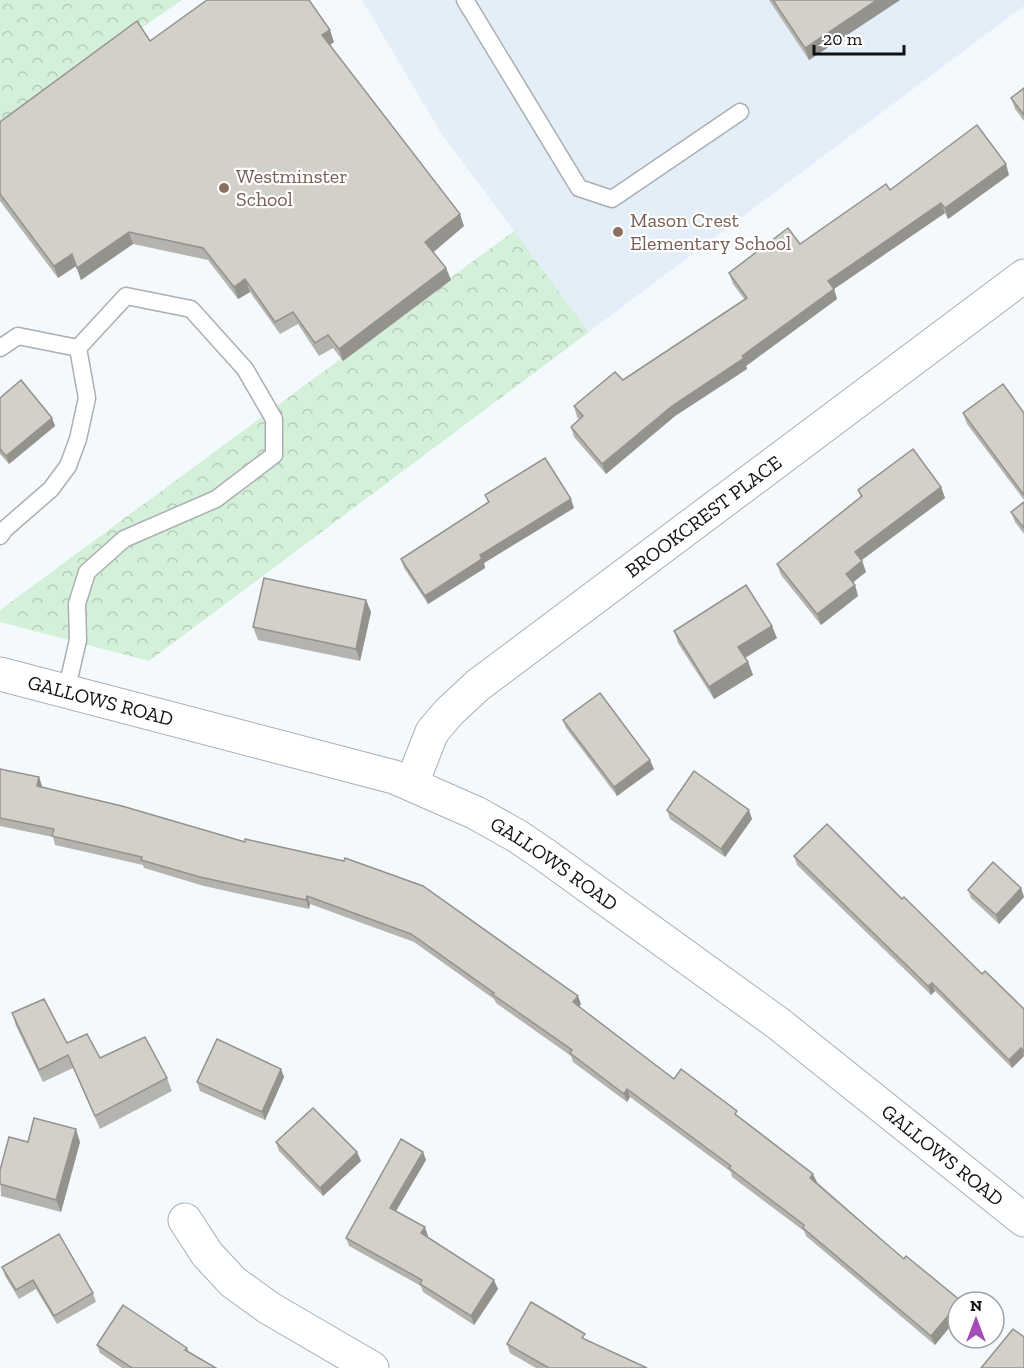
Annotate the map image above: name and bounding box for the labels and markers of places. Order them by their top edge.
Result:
place label: Westminster School [236,164,348,211]
marker: Westminster School [217,181,231,195]
place label: Mason Crest Elementary School [630,208,791,255]
marker: Mason Crest Elementary School [611,225,625,239]

